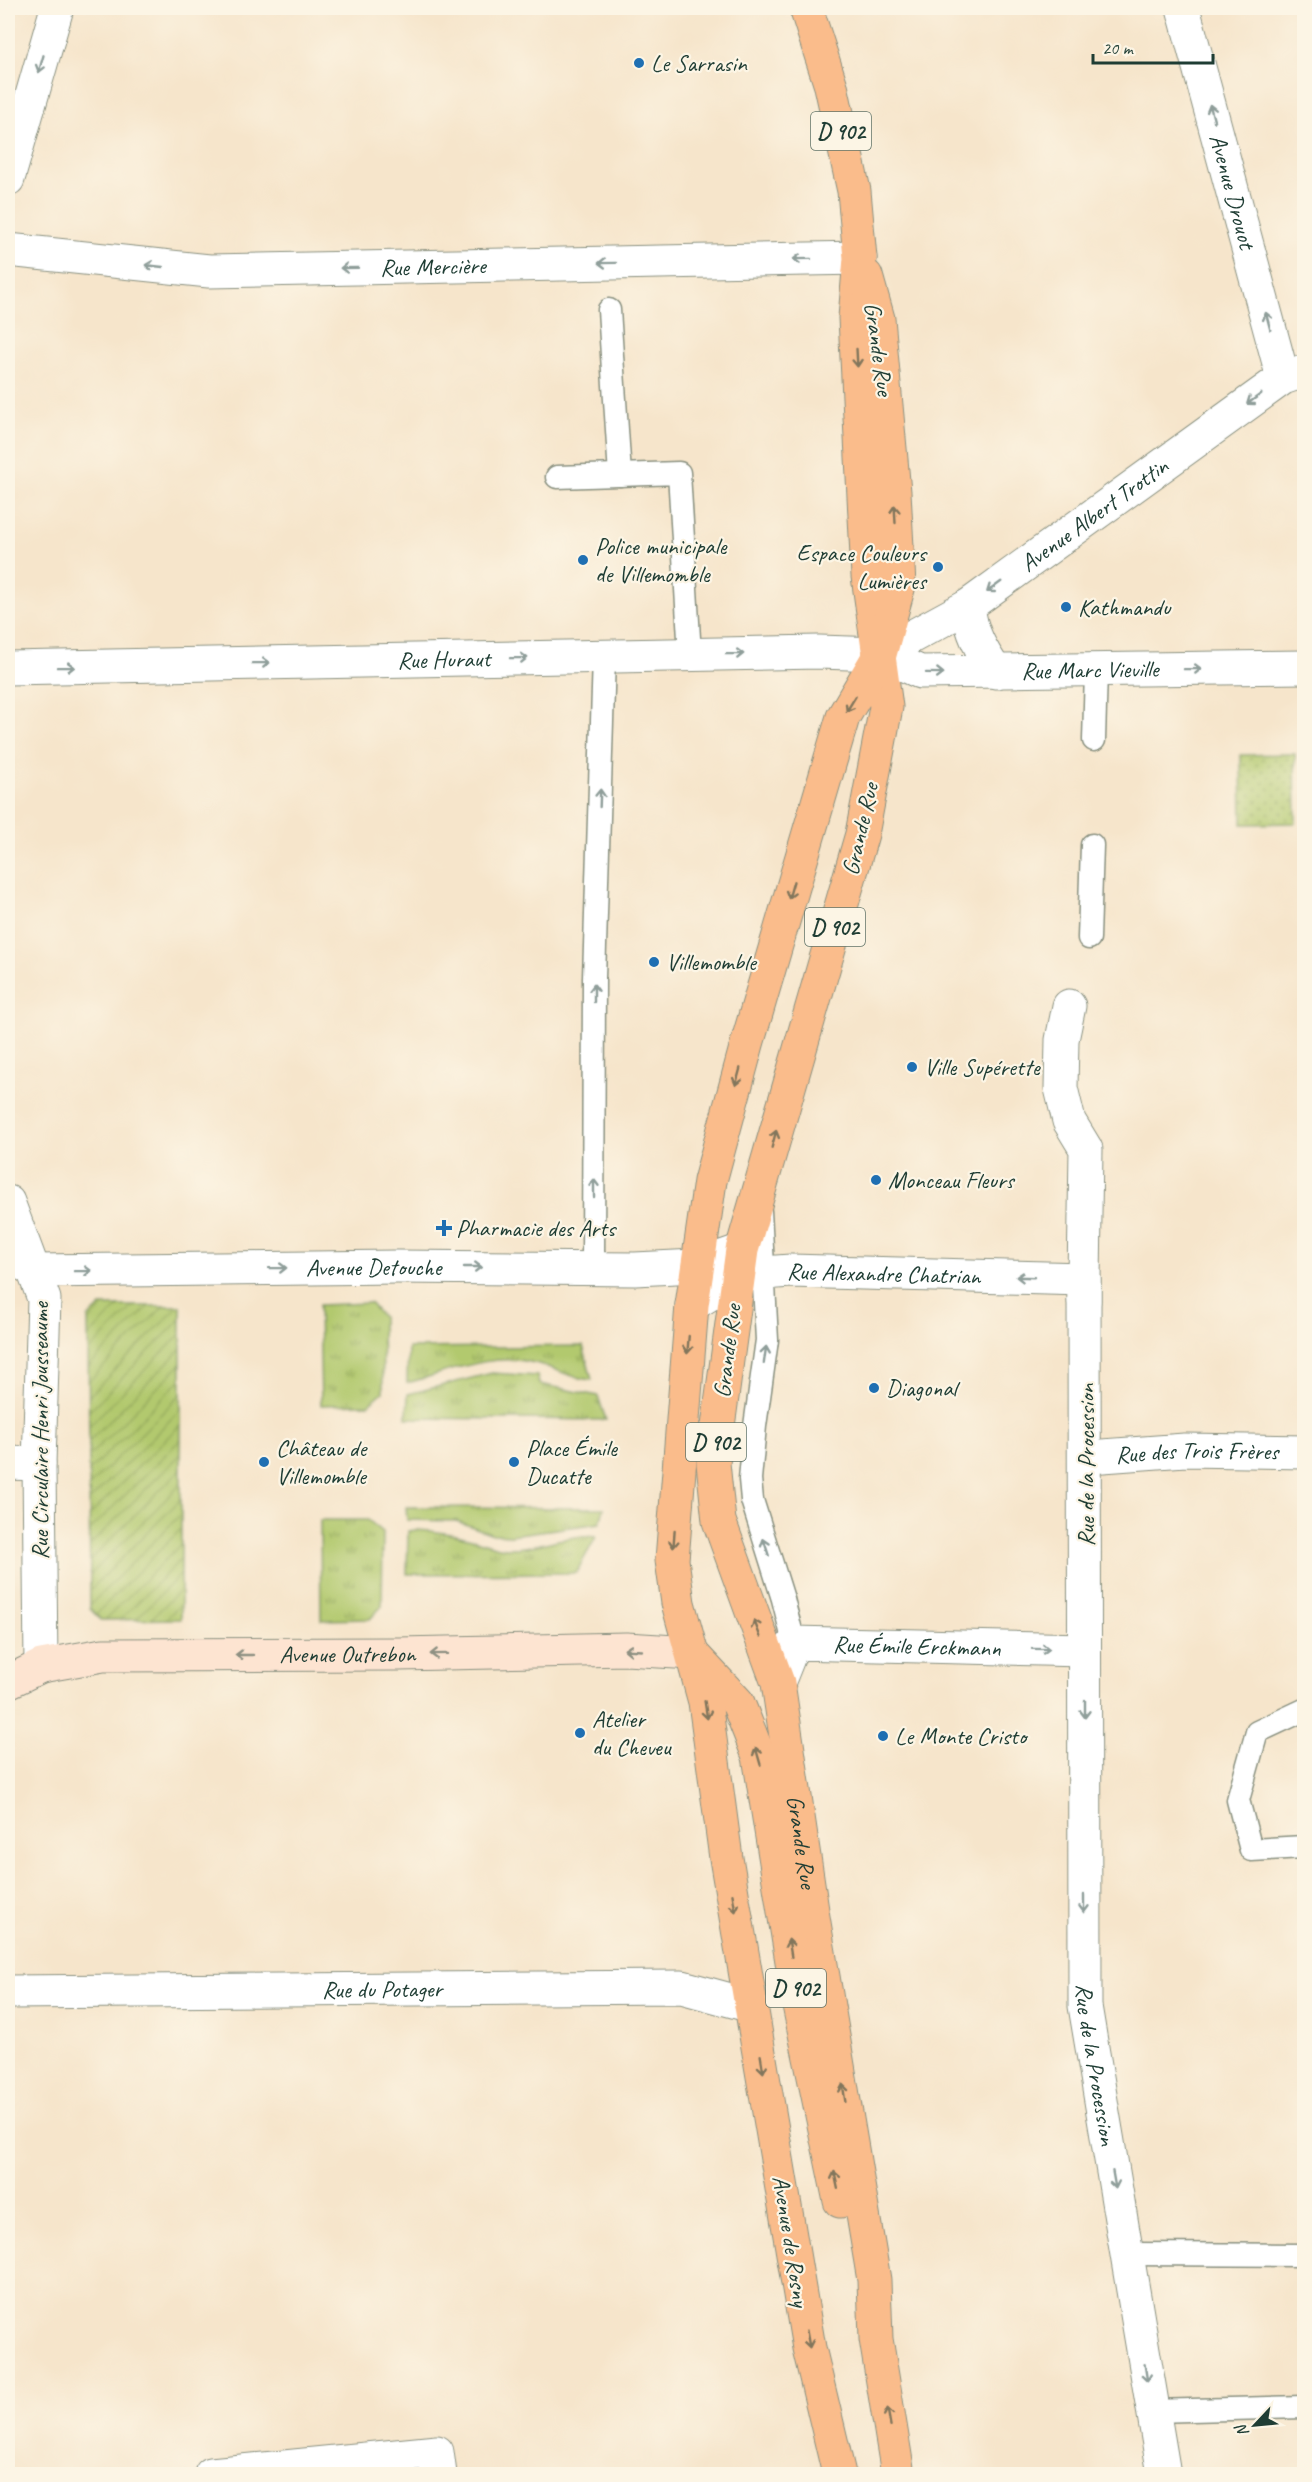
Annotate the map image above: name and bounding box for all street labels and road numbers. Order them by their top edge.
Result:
road number: D 902 [811,112,871,150]
street label: Avenue Drouot [1203,131,1263,254]
street label: Rue Mercière [380,250,488,283]
street label: Grande Rue [858,301,901,400]
street label: Avenue Albert Trottin [1014,450,1175,578]
street label: Rue Huraut [397,643,493,675]
street label: Rue Marc Vieville [1021,654,1161,686]
street label: Grande Rue [835,778,886,878]
road number: D 902 [805,908,865,946]
street label: Avenue Detouche [306,1252,444,1283]
street label: Rue Alexandre Chatrian [786,1256,982,1291]
street label: Rue Circulaire Henri Jousseaume [25,1300,55,1560]
street label: Grande Rue [706,1301,748,1399]
street label: Rue de la Procession [1071,1382,1101,1546]
road number: D 902 [686,1423,746,1461]
street label: Rue des Trois Frères [1114,1435,1280,1470]
street label: Rue Émile Erckmann [833,1629,1001,1663]
street label: Avenue Outrebon [279,1639,417,1669]
street label: Grande Rue [780,1793,824,1893]
road number: D 902 [766,1969,826,2007]
street label: Rue du Potager [322,1974,445,2005]
street label: Rue de la Procession [1070,1984,1123,2149]
street label: Avenue de Rosny [766,2173,816,2310]

